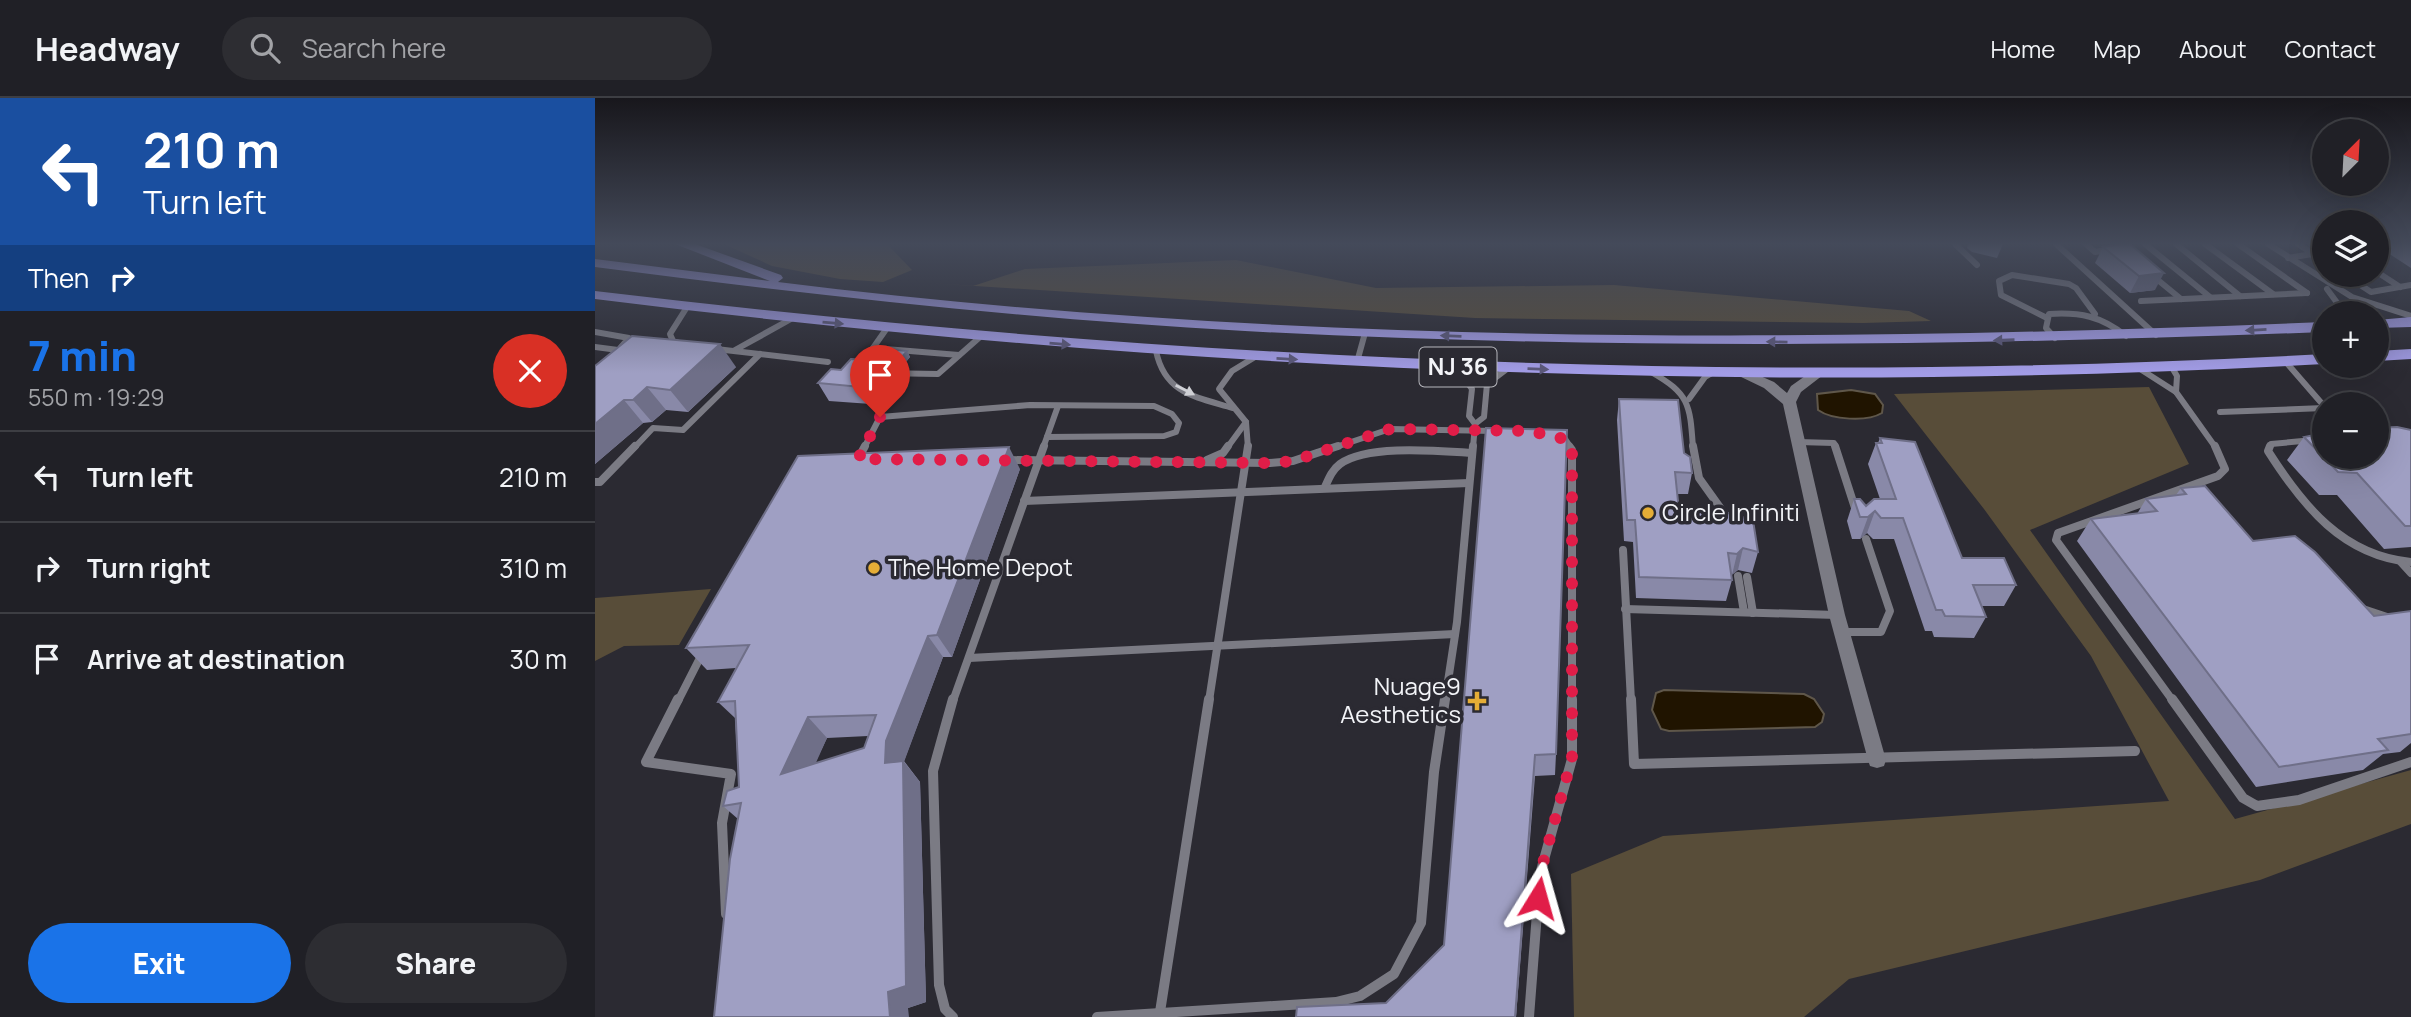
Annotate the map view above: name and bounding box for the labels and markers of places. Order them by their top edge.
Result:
pin [850,345,910,417]
place label: Circle Infiniti [1662,495,1800,528]
marker: Circle Infiniti [1640,505,1656,521]
place label: The Home Depot [888,550,1073,583]
marker: The Home Depot [866,560,882,576]
place label: Nuage9 Aesthetics [1340,669,1461,730]
marker: Nuage9 Aesthetics [1467,691,1487,711]

